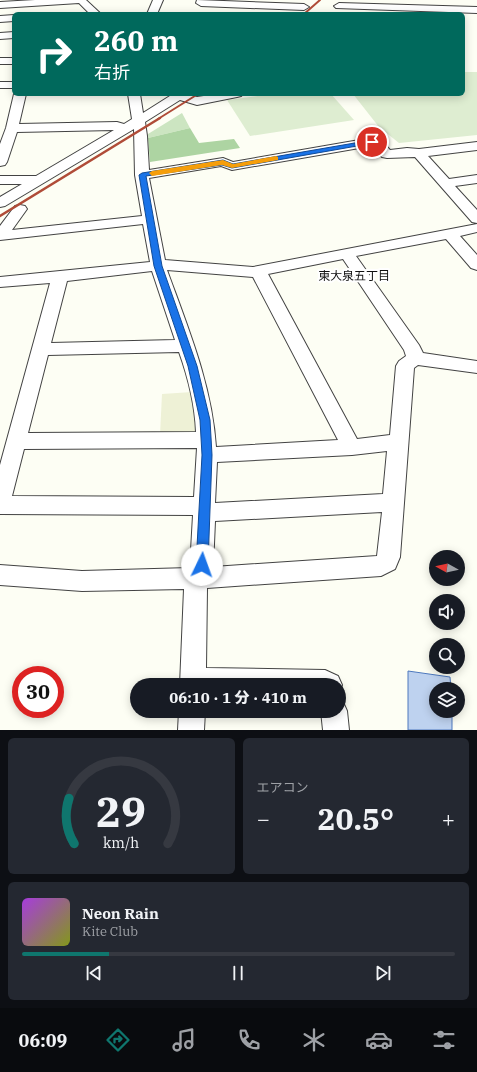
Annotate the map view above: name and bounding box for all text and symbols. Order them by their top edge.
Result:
text: 260 m [94,22,178,59]
icon: right [28,28,80,80]
text: 右折 [94,61,130,84]
pin [355,125,389,159]
icon: arrive [361,131,383,153]
district label: 東大泉五丁目 [318,268,390,283]
position arrow [181,544,223,586]
north arrow [429,550,465,586]
map controls [429,550,465,718]
button: sound [429,594,465,630]
button: search [429,638,465,674]
speed limit sign: 30 [12,666,64,718]
button: layers [429,682,465,718]
text: 06:10 · 1 分 · 410 m [169,688,307,707]
text: エアコン [257,779,309,796]
text: 29 [96,784,146,838]
text: 20.5° [317,799,394,838]
text: − [257,804,270,833]
text: + [442,804,455,833]
text: km/h [103,833,139,852]
text: Neon Rain [82,904,159,923]
text: Kite Club [82,923,138,940]
icon: previous [83,962,105,984]
icon: pause [227,962,249,984]
icon: next [372,962,394,984]
icon: directions [104,1026,132,1054]
icon: music [170,1026,198,1054]
icon: phone [235,1026,263,1054]
icon: climate [300,1026,328,1054]
icon: car [365,1026,393,1054]
icon: filters [430,1026,458,1054]
text: 06:09 [19,1029,67,1052]

